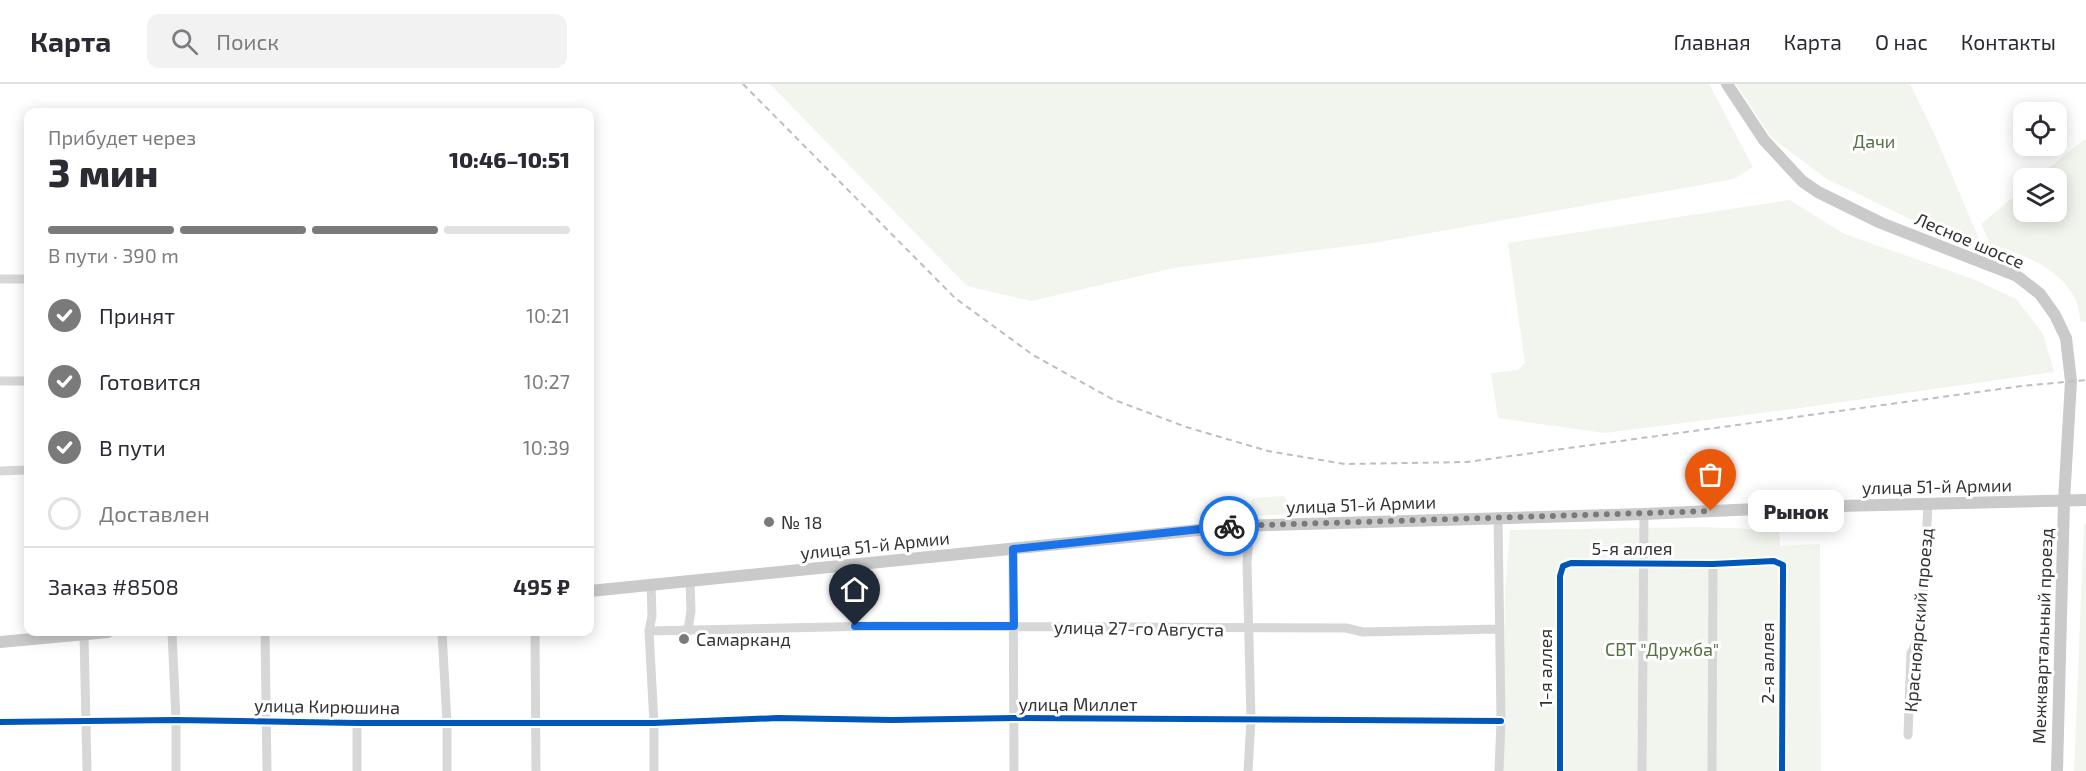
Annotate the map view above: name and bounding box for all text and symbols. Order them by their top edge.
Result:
search box [147,14,567,68]
text: Карта [30,24,111,58]
icon: search [168,25,201,58]
text: Поиск [216,28,279,54]
text: Главная [1674,29,1751,54]
text: Карта [1784,29,1842,54]
text: О нас [1875,29,1928,54]
text: Контакты [1961,29,2056,54]
map controls [2013,102,2067,222]
button: locate [2013,102,2067,156]
text: Прибудет через [48,125,196,149]
park label: Дачи [1853,130,1895,152]
text: 10:46–10:51 [449,146,570,172]
text: 3 мин [48,148,158,195]
button: layers [2013,168,2067,222]
street label: Лесное шоссе [1912,207,2028,273]
text: В пути · 390 m [48,243,179,267]
icon: check [48,299,81,332]
text: Принят [99,302,175,328]
text: 10:21 [526,303,570,327]
icon: check [48,365,81,398]
text: Готовится [99,368,201,394]
text: 10:27 [524,369,570,393]
icon: check [48,431,81,464]
text: В пути [99,434,166,460]
text: 10:39 [523,435,570,459]
pin [1685,449,1736,511]
icon: bag [1694,458,1727,491]
street label: улица 51-й Армии [1862,474,2012,498]
street label: улица 51-й Армии [1286,490,1436,518]
callout: Рынок [1747,490,1843,532]
courier [1199,496,1259,556]
text: Рынок [1763,499,1829,523]
text: Доставлен [99,500,210,526]
icon: bike [1213,510,1246,543]
place label: № 18 [781,511,822,533]
marker: № 18 [762,515,776,529]
street label: улица 51-й Армии [799,526,951,564]
street label: Красноярский проезд [1899,527,1937,713]
street label: Межквартальный проезд [2027,528,2057,744]
street label: 5-я аллея [1591,537,1673,559]
pin [829,564,880,626]
text: Заказ #8508 [48,573,179,599]
text: 495 ₽ [513,573,570,599]
icon: home [838,573,871,606]
street label: улица 27-го Августа [1054,616,1224,640]
street label: 2-я аллея [1756,622,1778,704]
place label: Самарканд [696,628,791,650]
street label: 1-я аллея [1534,629,1556,707]
marker: Самарканд [677,632,691,646]
park label: СВТ "Дружба" [1605,638,1719,660]
street label: улица Миллет [1018,693,1138,715]
street label: улица Кирюшина [254,694,400,718]

